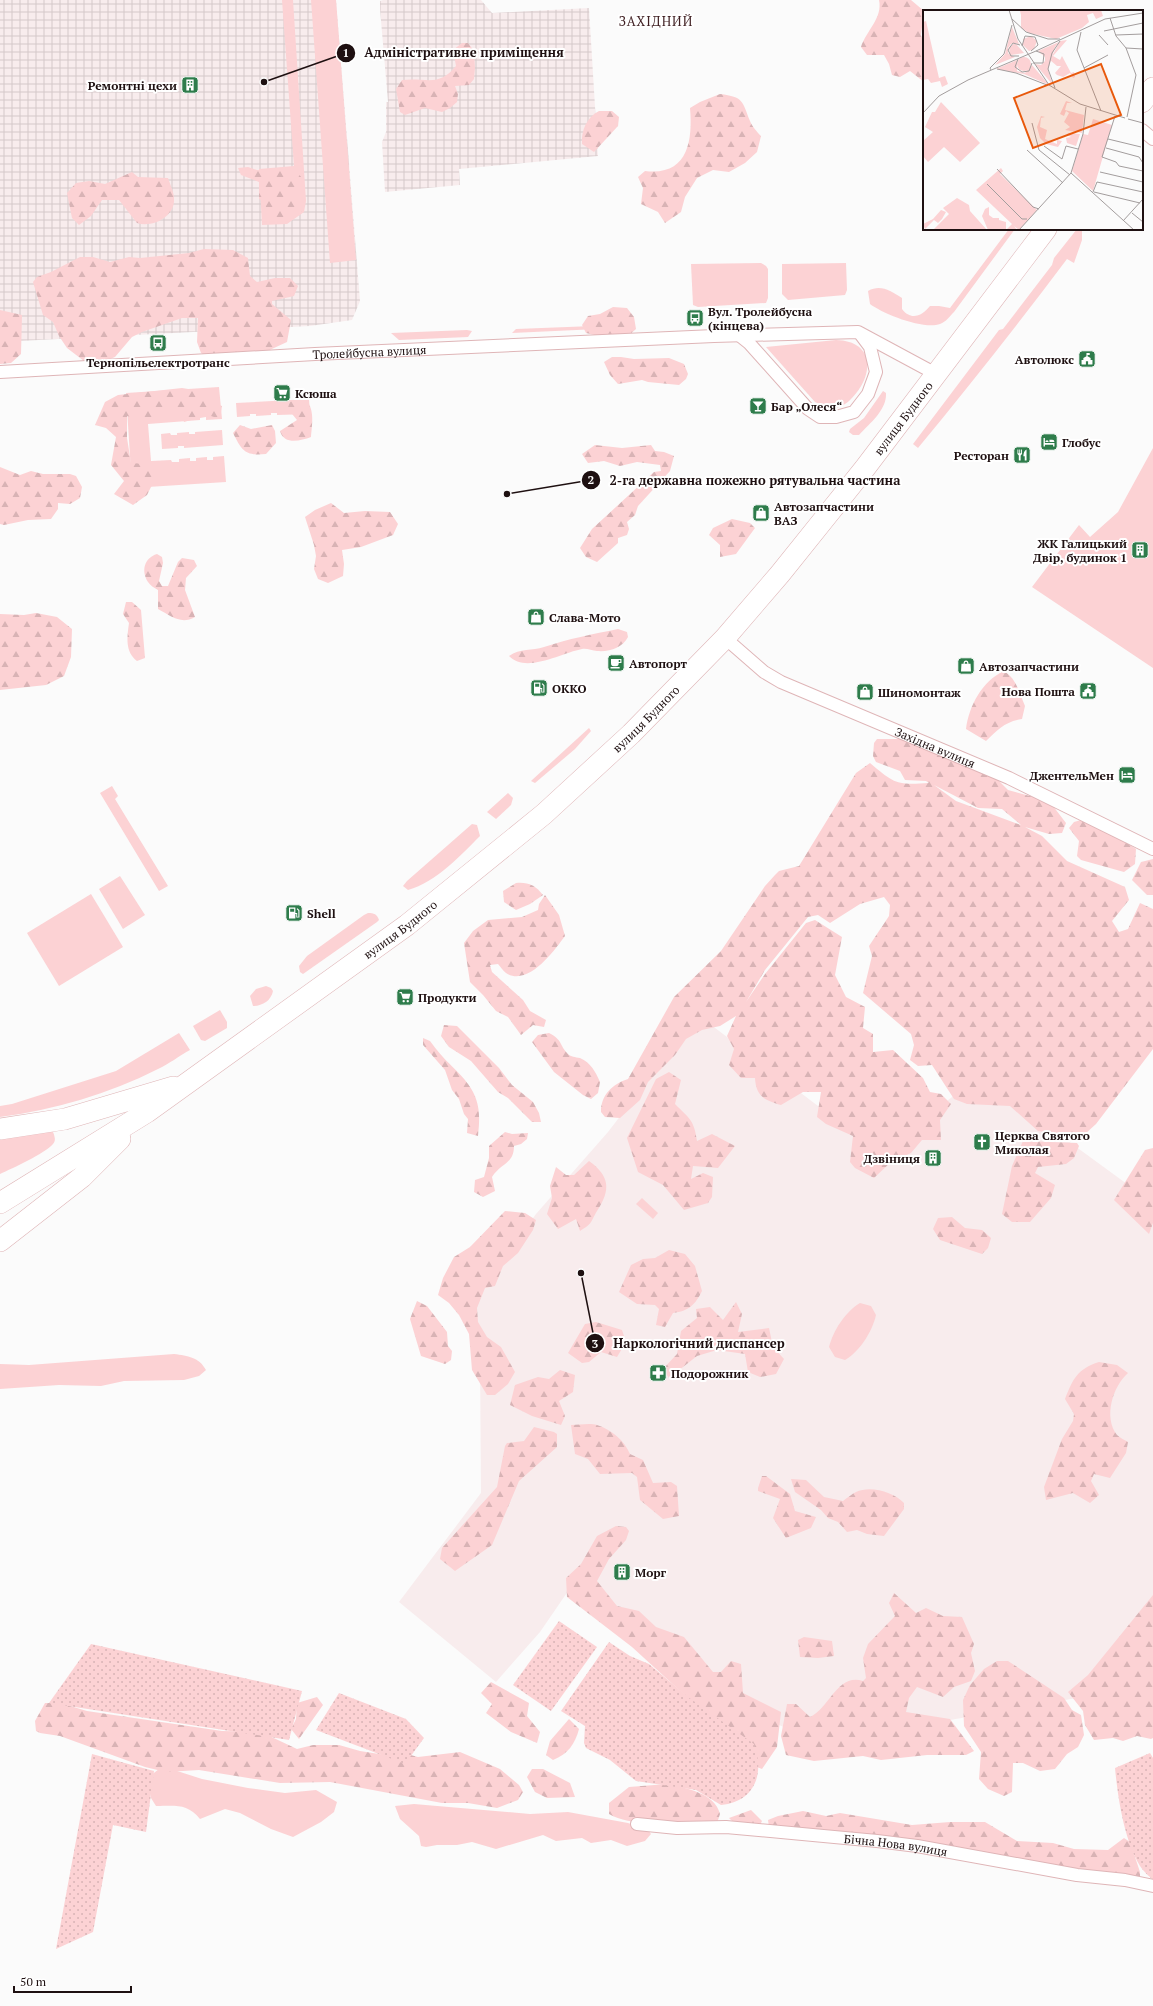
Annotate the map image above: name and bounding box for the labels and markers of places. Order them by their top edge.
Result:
callout: Адміністративне приміщення [336,40,572,65]
building icon: Ремонтні цехи [180,75,200,95]
place label: Ремонтні цехи [88,78,177,93]
place label: Вул. Тролейбусна (кінцева) [708,304,813,333]
bus stop icon: Вул. Тролейбусна (кінцева) [685,308,705,328]
bus stop icon: Тернопільелектротранс [148,333,168,353]
public building icon: Автолюкс [1077,349,1097,369]
place label: Автолюкс [1015,352,1074,367]
place label: Тернопільелектротранс [86,355,230,370]
supermarket icon: Ксюша [272,383,292,403]
place label: Ксюша [295,386,337,401]
bar icon: Бар „Олеся“ [748,396,768,416]
place label: Бар „Олеся“ [771,399,842,414]
hotel icon: Глобус [1039,432,1059,452]
place label: Глобус [1062,435,1101,450]
restaurant icon: Ресторан [1012,445,1032,465]
place label: Ресторан [954,448,1009,463]
callout: 2-га державна пожежно рятувальна частина [581,468,909,493]
place label: Автозапчастини ВАЗ [774,499,874,528]
shop icon: Автозапчастини ВАЗ [751,503,771,523]
place label: ЖК Галицький Двір, будинок 1 [1033,536,1127,565]
building icon: ЖК Галицький Двір, будинок 1 [1130,540,1150,560]
shop icon: Слава-Мото [526,607,546,627]
place label: Слава-Мото [549,610,621,625]
cafe icon: Автопорт [606,653,626,673]
place label: Автопорт [629,656,687,671]
shop icon: Автозапчастини [956,656,976,676]
place label: Автозапчастини [979,659,1079,674]
fuel station icon: ОККО [529,678,549,698]
place label: ОККО [552,681,587,696]
public building icon: Нова Пошта [1078,681,1098,701]
shop icon: Шиномонтаж [855,682,875,702]
place label: Нова Пошта [1002,684,1075,699]
place label: Шиномонтаж [878,685,961,700]
hotel icon: ДжентельМен [1117,765,1137,785]
place label: ДжентельМен [1029,768,1114,783]
fuel station icon: Shell [284,903,304,923]
place label: Shell [307,906,336,921]
supermarket icon: Продукти [395,987,415,1007]
place label: Продукти [418,990,476,1005]
place label: Церква Святого Миколая [995,1128,1090,1157]
church icon: Церква Святого Миколая [972,1132,992,1152]
building icon: Дзвіниця [923,1148,943,1168]
place label: Дзвіниця [863,1151,920,1166]
callout: Наркологічний диспансер [585,1331,793,1356]
pharmacy icon: Подорожник [648,1363,668,1383]
place label: Подорожник [671,1366,749,1381]
building icon: Морг [612,1562,632,1582]
place label: Морг [635,1565,667,1580]

